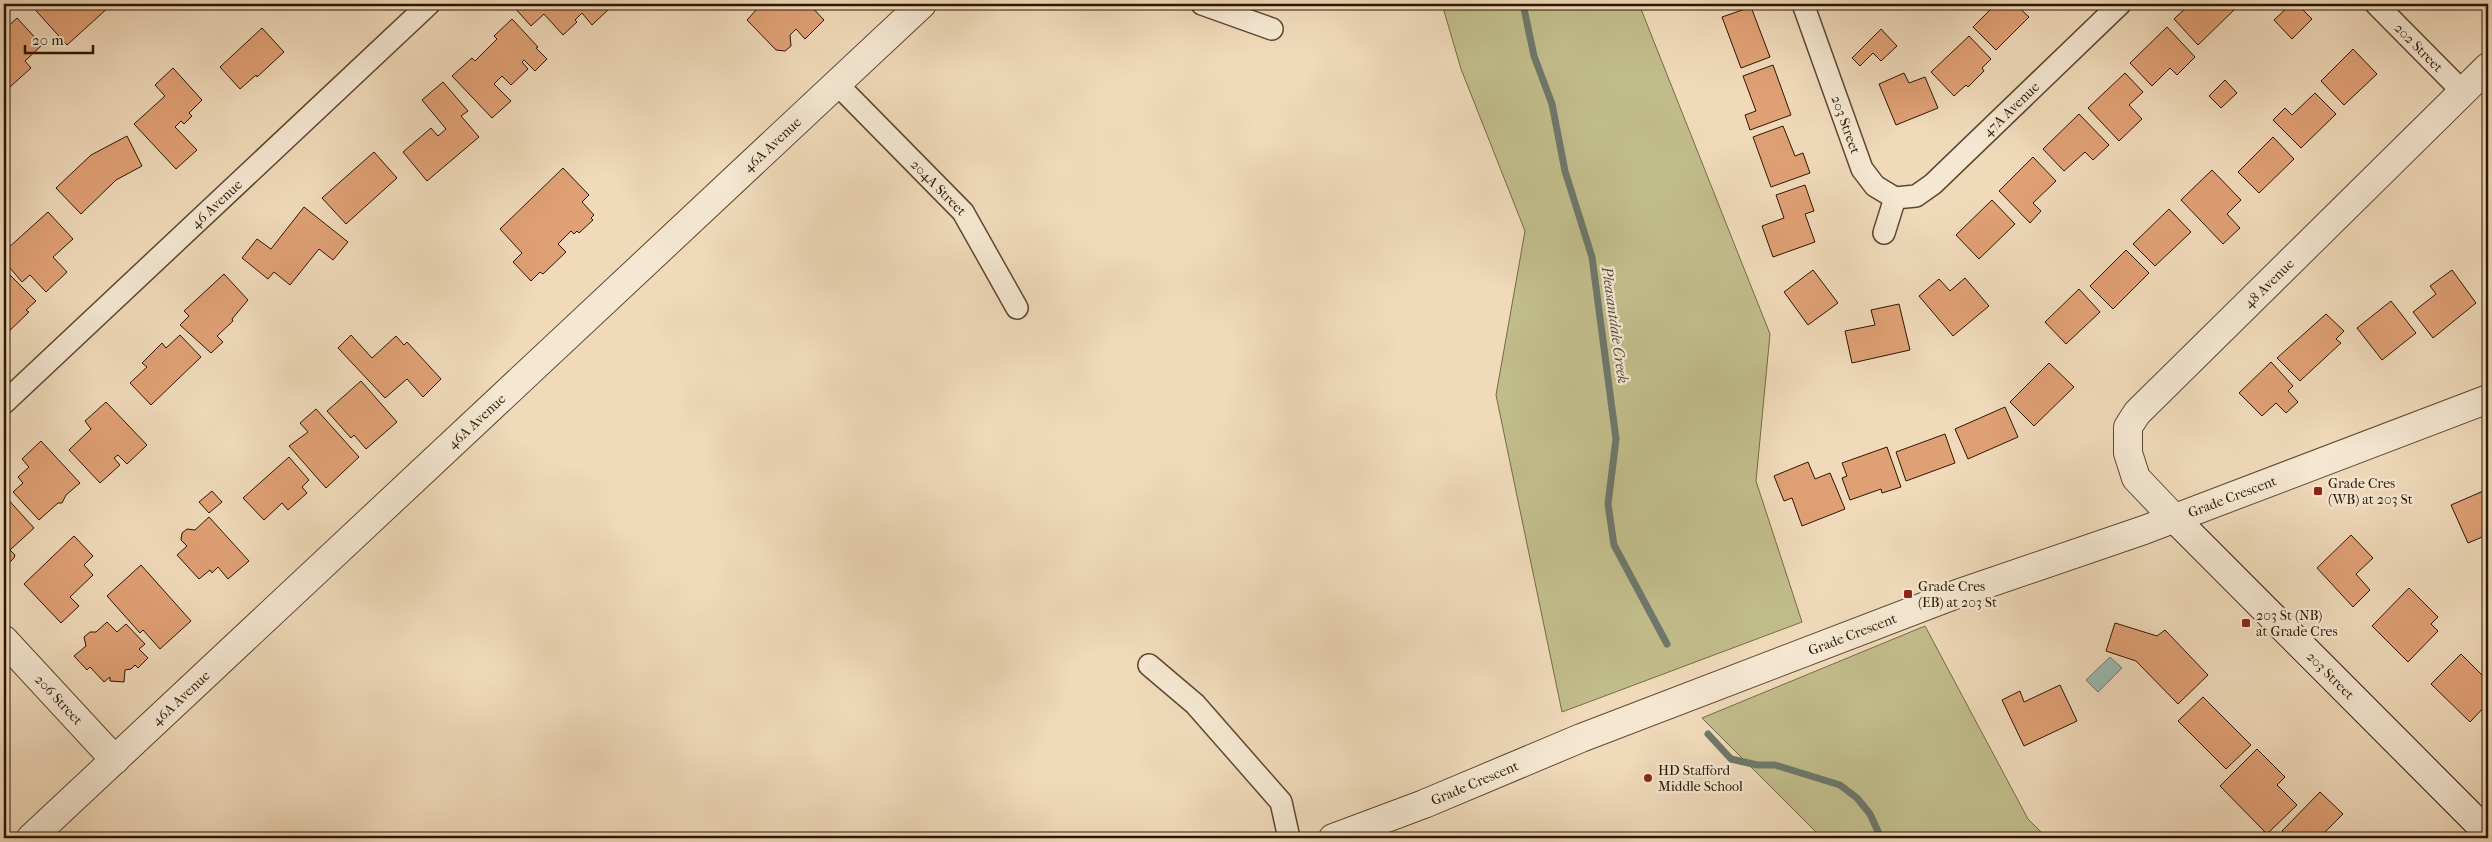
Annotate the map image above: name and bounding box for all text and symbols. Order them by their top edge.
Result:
street label: 202 Street [2391,20,2446,76]
scale bar [25,22,92,54]
text: 20 m [32,31,64,49]
street label: 47A Avenue [1979,78,2043,140]
street label: 203 Street [1827,93,1864,156]
street label: 46A Avenue [740,113,805,176]
street label: 204A Street [907,156,970,219]
street label: 46 Avenue [187,176,246,232]
street label: 48 Avenue [2240,255,2298,312]
water label: Pleasantdale Creek [1598,264,1632,385]
street label: 46A Avenue [444,390,509,453]
street label: Grade Crescent [2186,472,2279,521]
place label: Grade Cres (WB) at 203 St [2328,475,2413,508]
marker: Grade Cres (WB) at 203 St [2312,485,2324,497]
place label: Grade Cres (EB) at 203 St [1918,578,1997,611]
marker: Grade Cres (EB) at 203 St [1902,588,1914,600]
place label: 203 St (NB) at Grade Cres [2256,607,2338,640]
street label: Grade Crescent [1806,610,1899,659]
marker: 203 St (NB) at Grade Cres [2240,617,2252,629]
street label: 203 Street [2303,648,2358,703]
street label: 46A Avenue [148,667,214,729]
street label: 206 Street [31,671,86,729]
street label: Grade Crescent [1428,757,1521,809]
place label: HD Stafford Middle School [1658,762,1743,795]
marker: HD Stafford Middle School [1642,772,1654,784]

